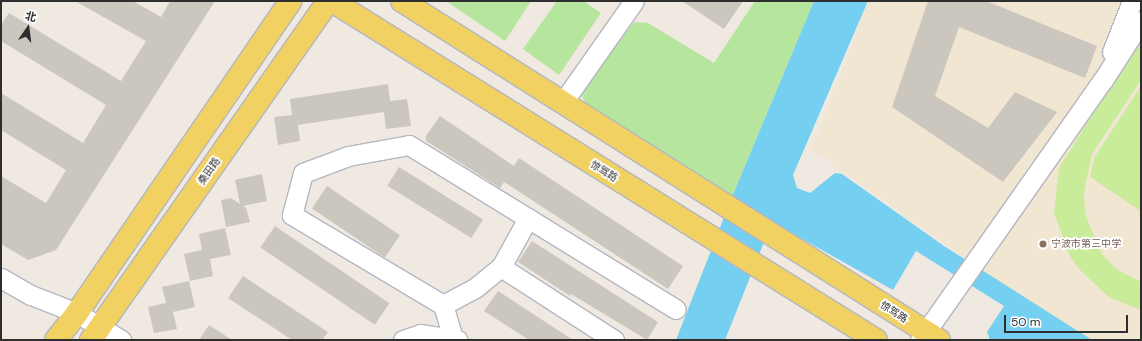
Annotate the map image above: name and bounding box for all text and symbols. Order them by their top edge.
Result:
north arrow [8,8,48,48]
text: 北 [24,8,38,24]
street label: 桑田路 [195,155,223,187]
street label: 惊驾路 [588,158,620,184]
place label: 宁波市第三中学 [1051,238,1121,250]
marker: 宁波市第三中学 [1038,239,1048,249]
street label: 惊驾路 [878,299,910,325]
scale bar [1006,307,1130,333]
text: 50 m [1011,314,1040,330]

